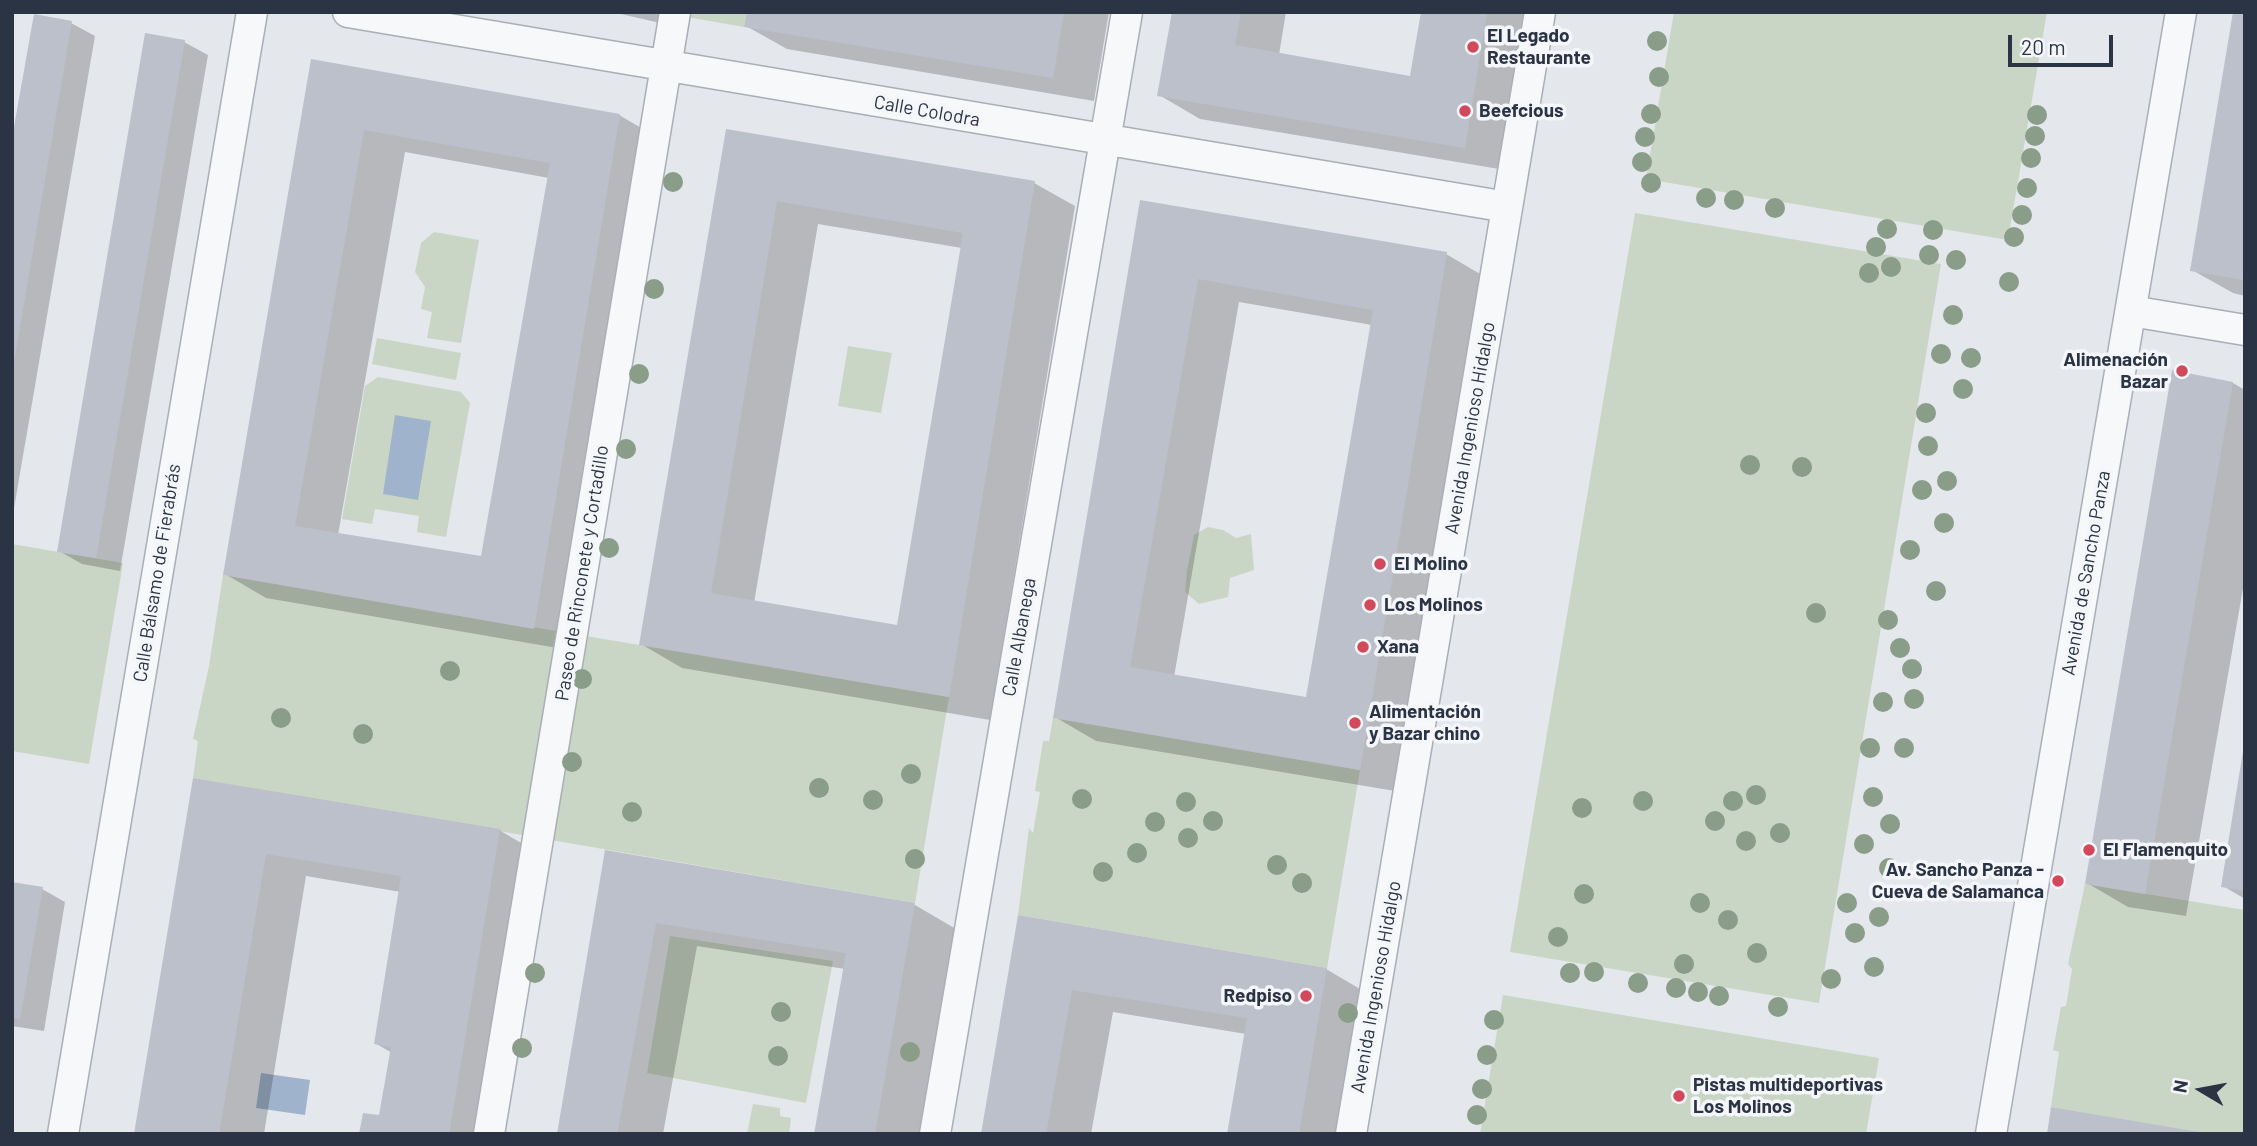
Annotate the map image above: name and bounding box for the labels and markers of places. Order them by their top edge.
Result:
place label: El Legado Restaurante [1487,25,1591,69]
marker: El Legado Restaurante [1465,39,1481,55]
place label: Beefcious [1479,100,1564,122]
marker: Beefcious [1457,103,1473,119]
place label: Alimenación Bazar [2063,349,2168,393]
marker: Alimenación Bazar [2174,363,2190,379]
place label: El Molino [1394,553,1468,575]
marker: El Molino [1372,556,1388,572]
place label: Los Molinos [1384,594,1483,616]
marker: Los Molinos [1362,597,1378,613]
place label: Xana [1377,636,1419,658]
marker: Xana [1355,639,1371,655]
place label: Alimentación y Bazar chino [1369,701,1481,745]
marker: Alimentación y Bazar chino [1347,715,1363,731]
place label: El Flamenquito [2103,839,2228,861]
marker: El Flamenquito [2081,842,2097,858]
place label: Av. Sancho Panza - Cueva de Salamanca [1872,859,2044,903]
marker: Av. Sancho Panza - Cueva de Salamanca [2050,873,2066,889]
place label: Redpiso [1224,985,1292,1007]
marker: Redpiso [1298,988,1314,1004]
place label: Pistas multideportivas Los Molinos [1693,1074,1883,1118]
marker: Pistas multideportivas Los Molinos [1671,1088,1687,1104]

